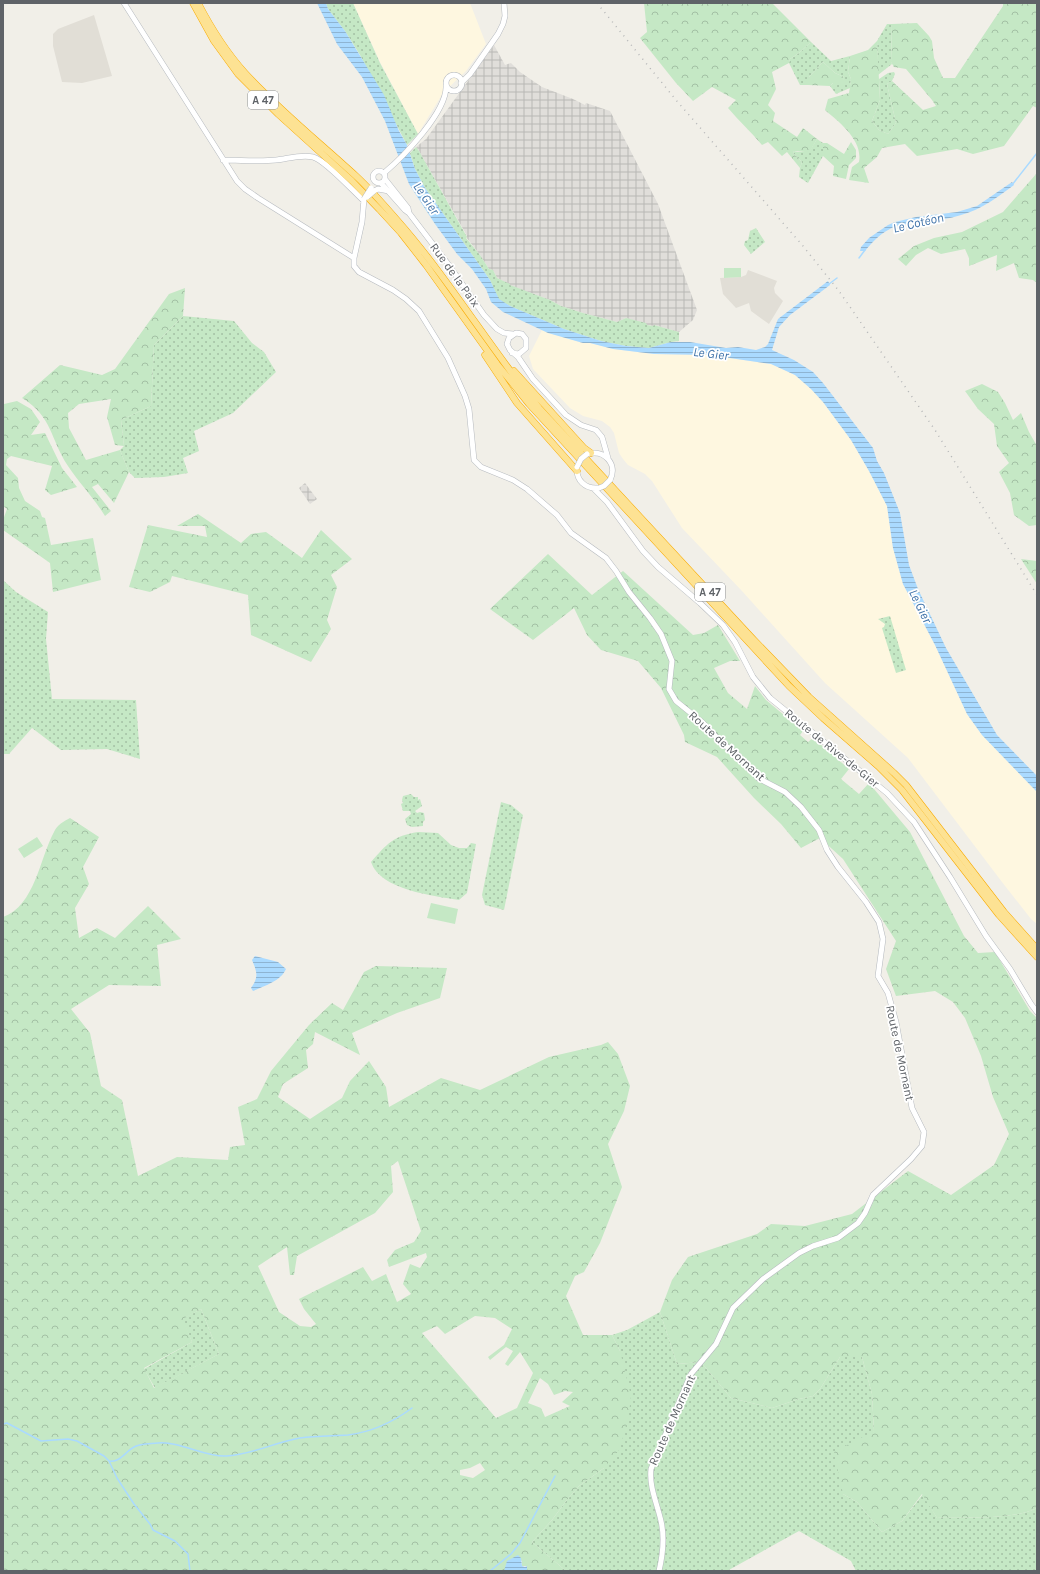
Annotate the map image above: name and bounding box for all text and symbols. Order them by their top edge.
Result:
road number: A 47 [248,91,278,109]
water label: Le Gier [410,179,443,218]
water label: Le Cotéon [891,209,945,236]
street label: Rue de la Paix [427,240,483,310]
water label: Le Gier [692,344,730,363]
road number: A 47 [695,583,725,601]
water label: Le Gier [906,587,935,626]
street label: Route de Rive-de-Gier [782,706,883,791]
street label: Route de Mornant [686,708,768,784]
street label: Route de Mornant [883,1004,917,1103]
street label: Route de Mornant [646,1372,698,1467]

